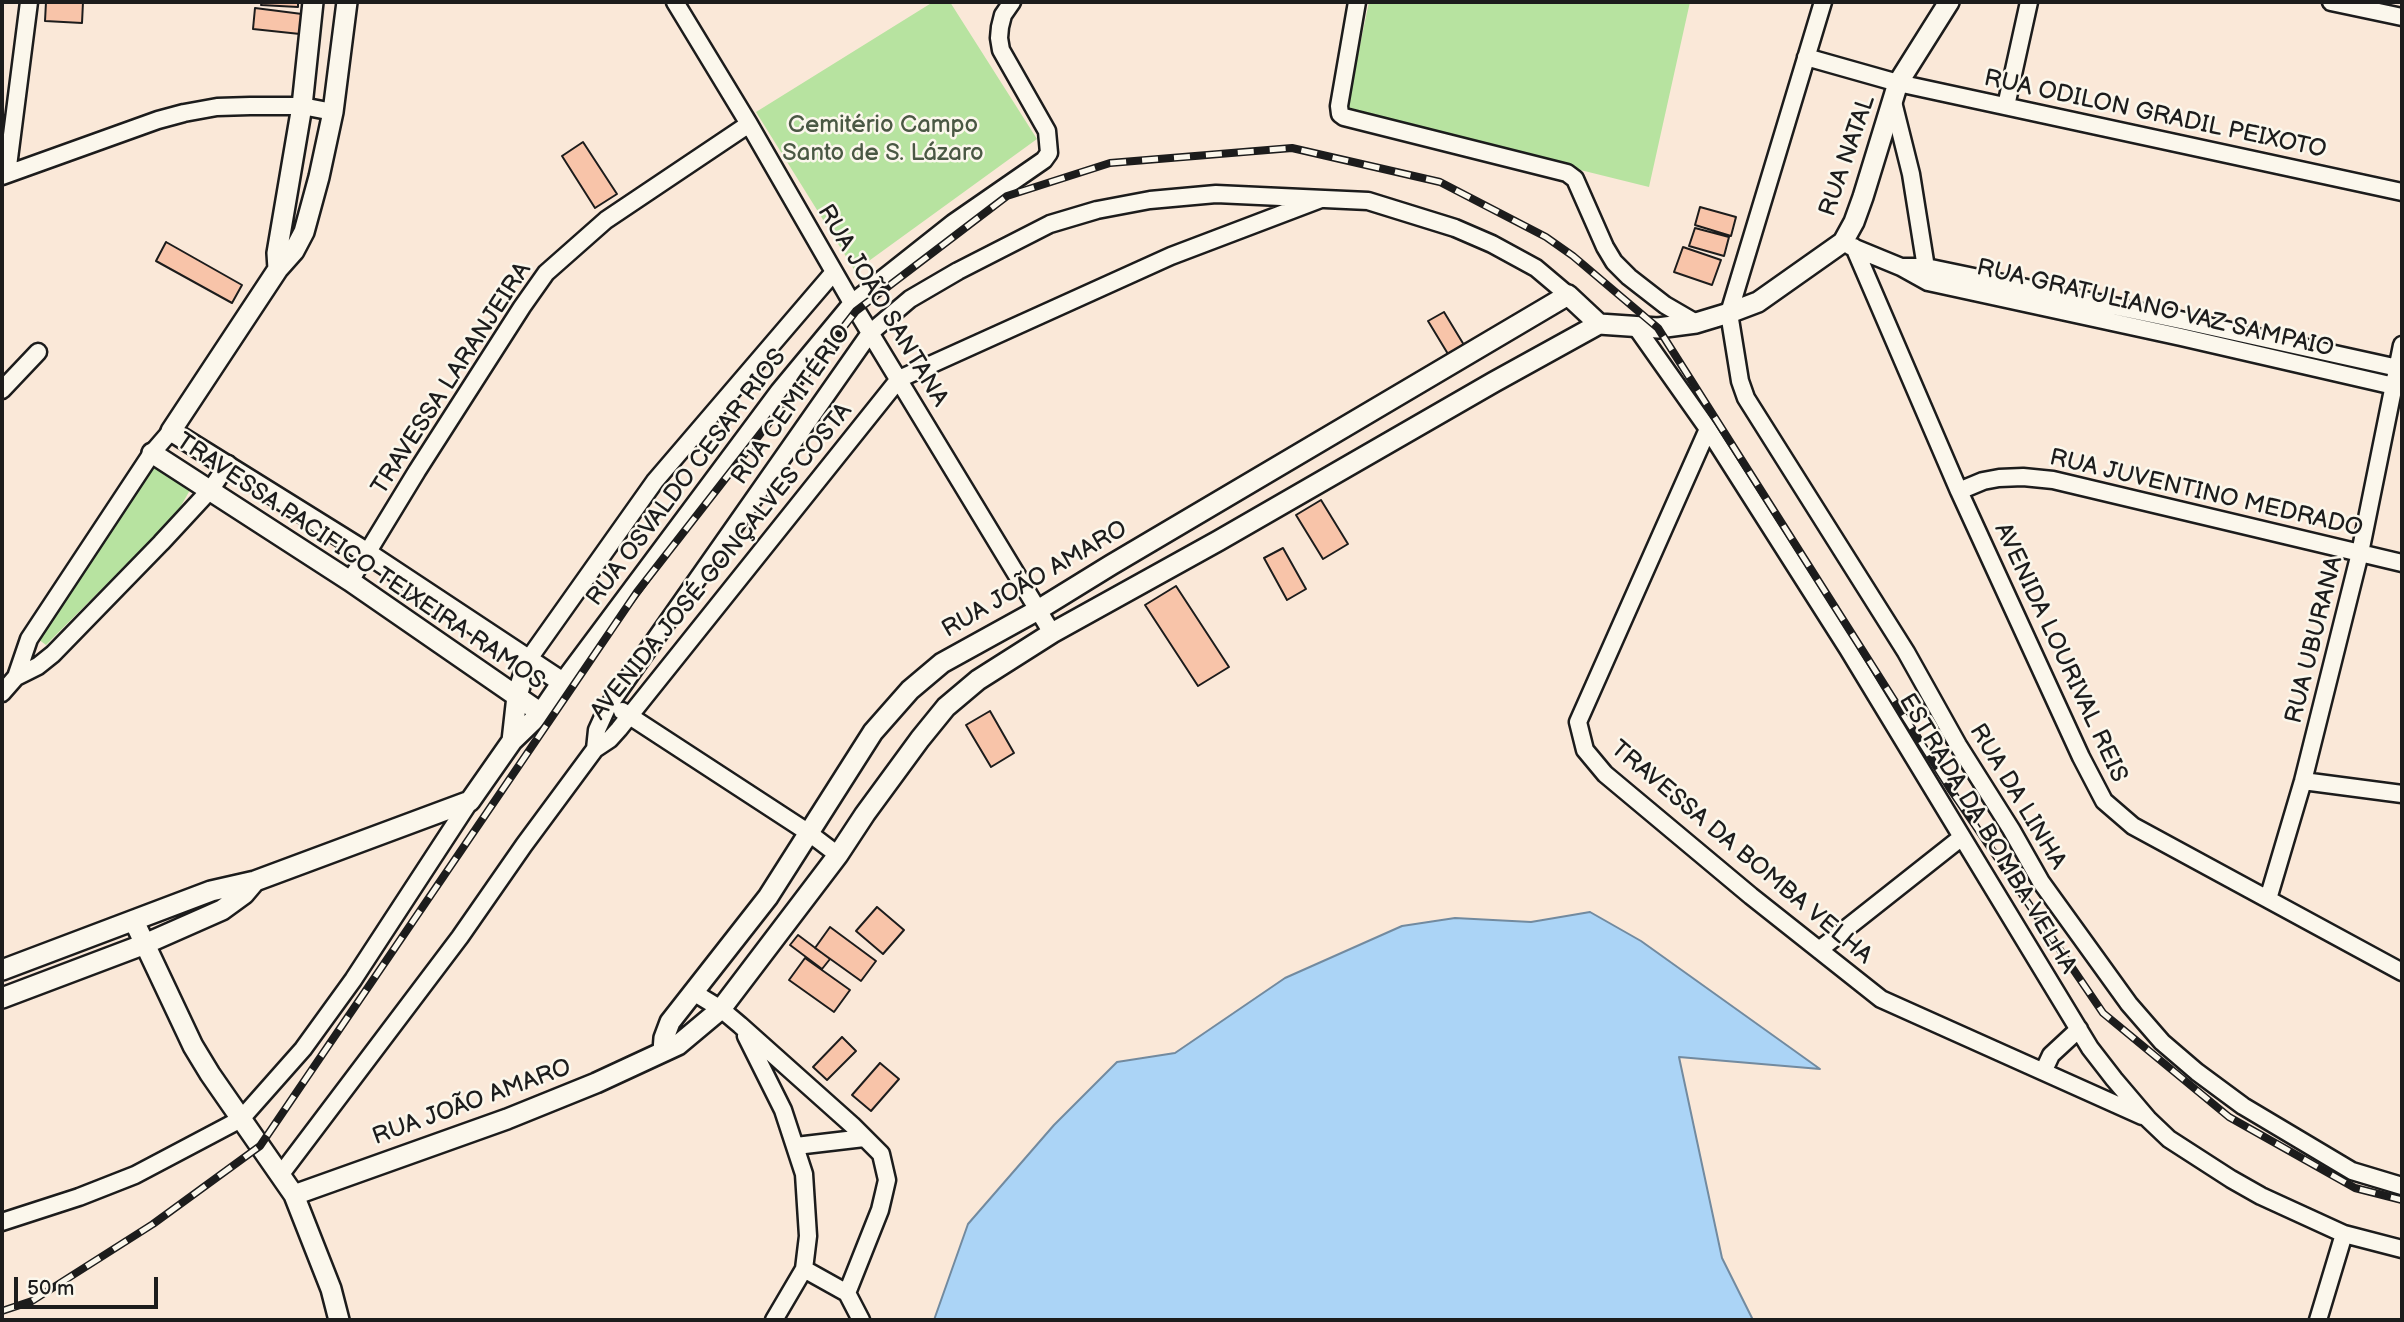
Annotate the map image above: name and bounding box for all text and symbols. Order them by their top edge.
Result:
street label: RUA ODILON GRADIL PEIXOTO [1981,65,2329,165]
street label: RUA NATAL [1814,92,1882,220]
park label: Cemitério Campo Santo de S. Lázaro [782,112,984,168]
street label: RUA JOÃO SANTANA [810,200,954,412]
street label: RUA GRATULIANO VAZ SAMPAIO [1974,254,2336,364]
street label: TRAVESSA LARANJEIRA [366,257,538,501]
street label: RUA CEMITÉRIO [726,319,858,491]
street label: RUA OSVALDO CESAR RIOS [581,344,793,612]
street label: AVENIDA JOSÉ GONÇALVES COSTA [585,398,859,726]
street label: TRAVESSA PACIFICO TEIXEIRA RAMOS [170,427,550,697]
street label: RUA JUVENTINO MEDRADO [2047,444,2365,544]
street label: RUA JOÃO AMARO [937,515,1133,645]
street label: AVENIDA LOURIVAL REIS [1987,519,2133,787]
street label: RUA UBURANA [2280,553,2350,727]
street label: ESTRADA DA BOMBA VELHA [1892,689,2082,979]
street label: RUA DA LINHA [1962,719,2072,875]
street label: TRAVESSA DA BOMBA VELHA [1604,735,1878,971]
street label: RUA JOÃO AMARO [369,1054,575,1152]
scale bar [18,1262,161,1306]
text: 50 m [27,1276,74,1301]

